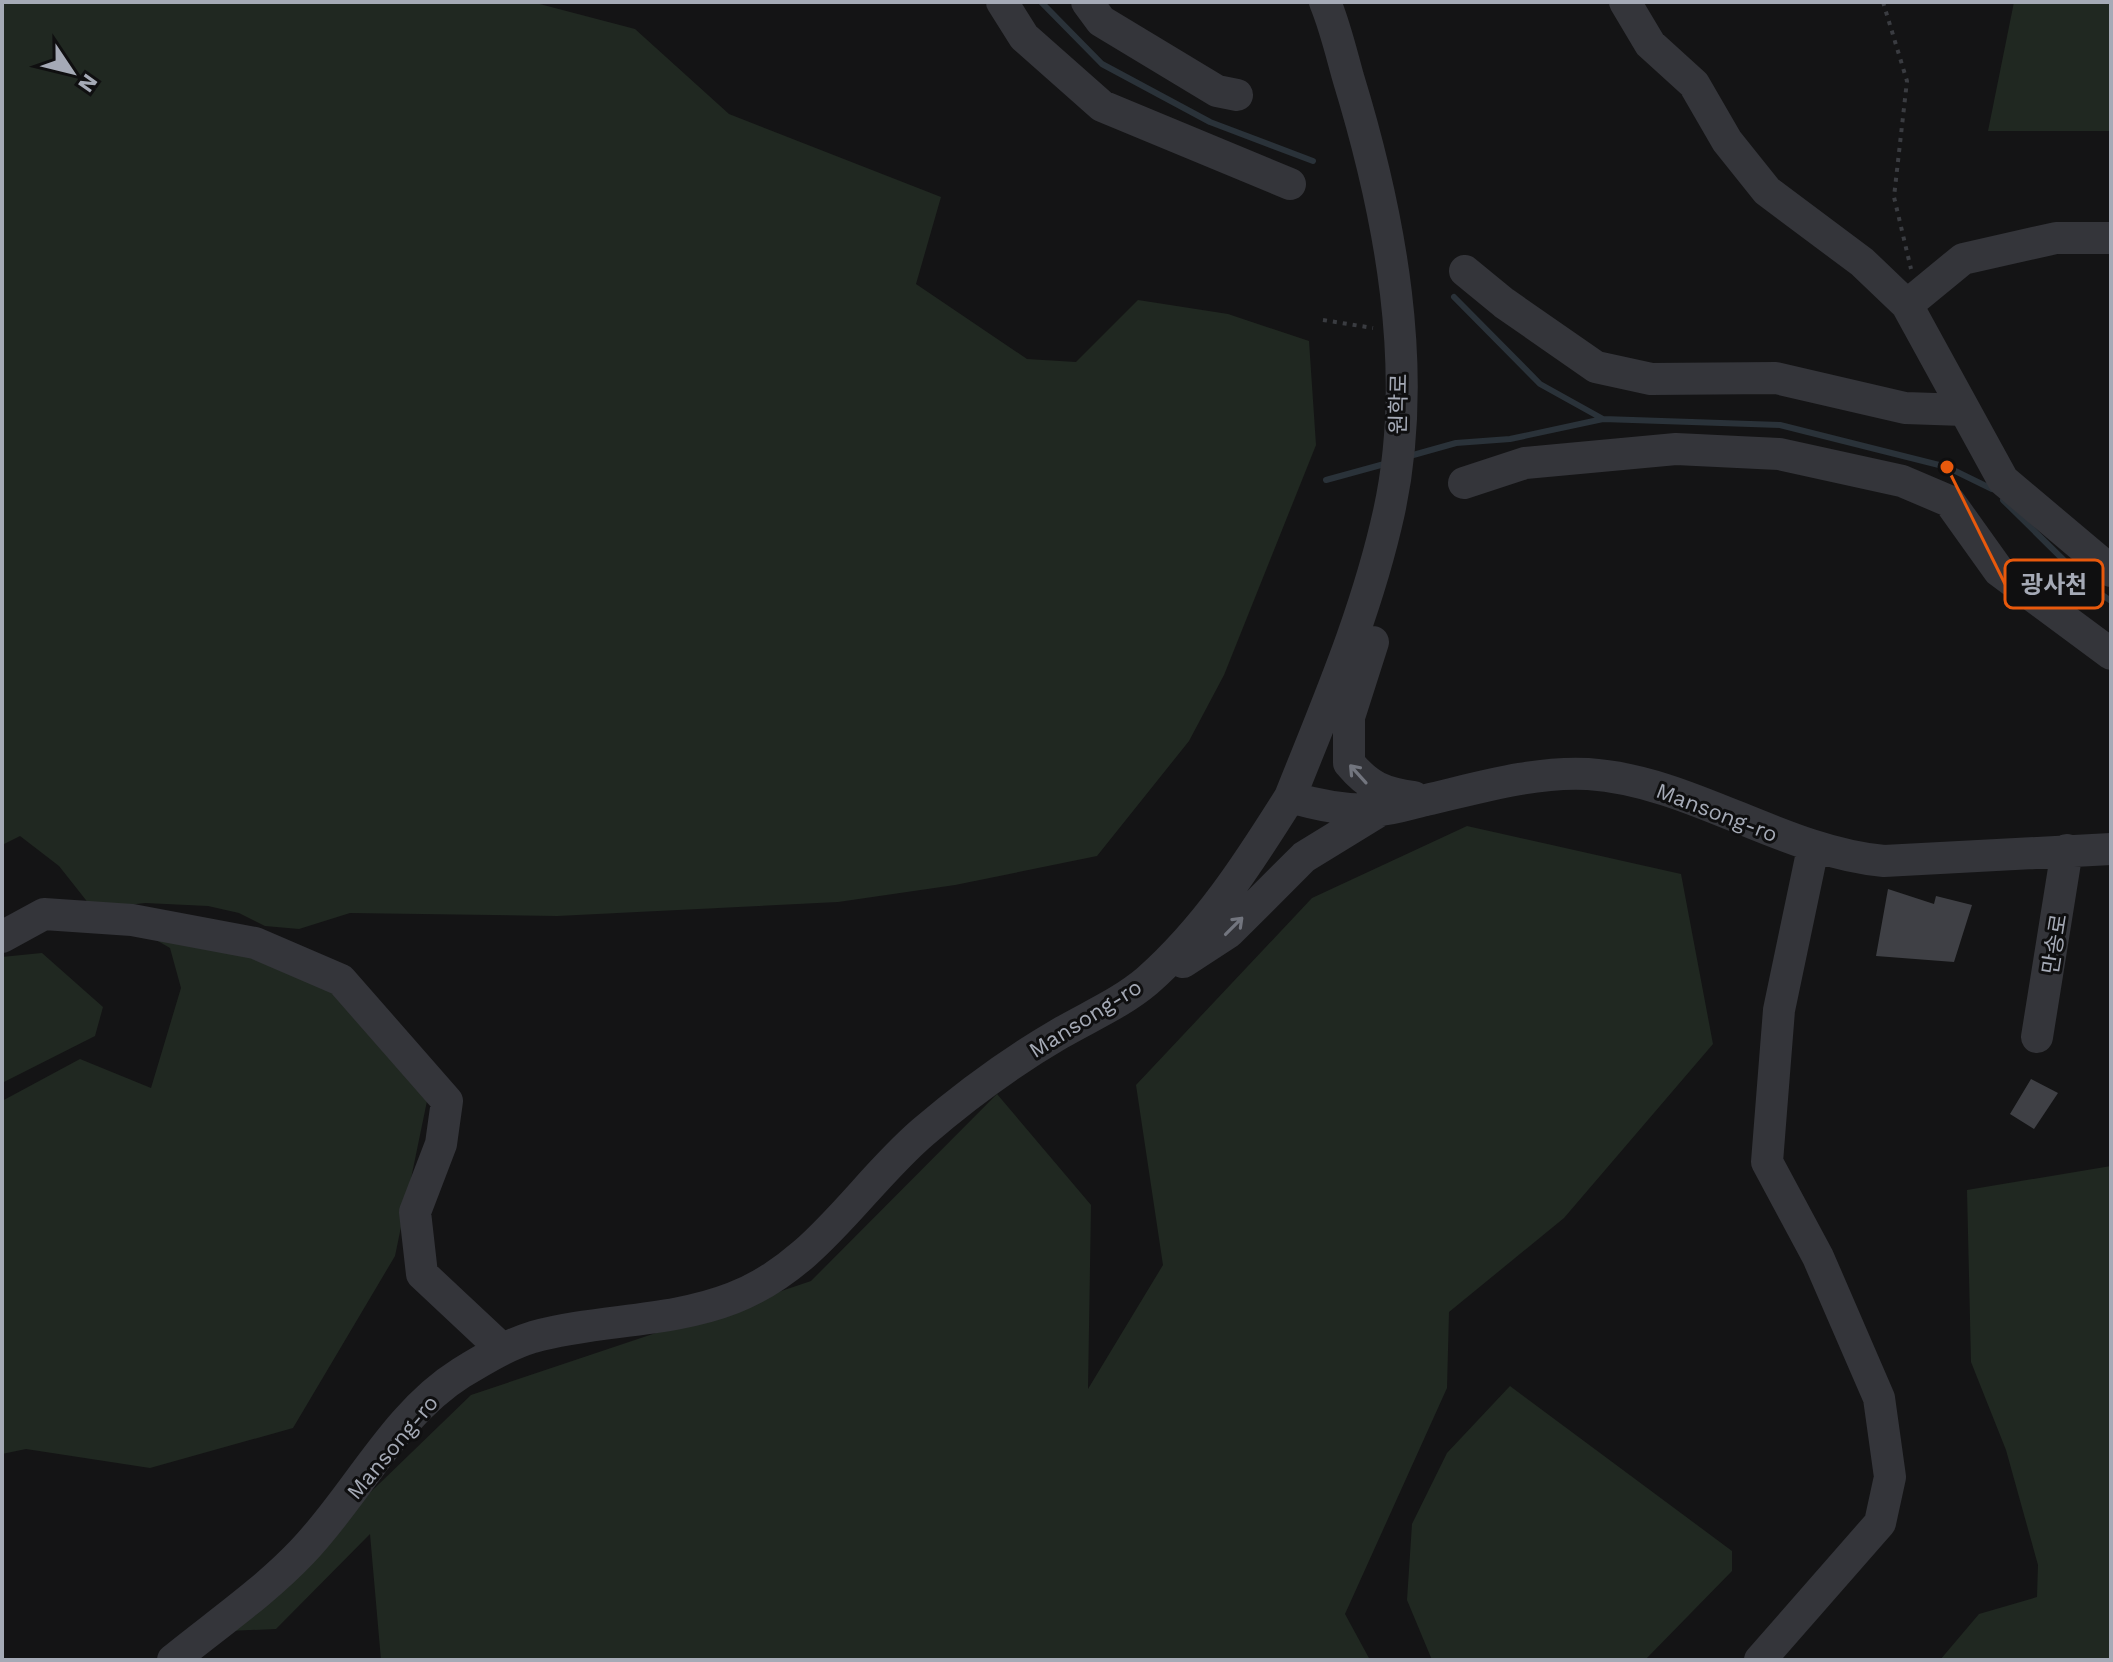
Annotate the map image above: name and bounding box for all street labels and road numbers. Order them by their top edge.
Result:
street label: 원학로 [1385,373,1412,435]
street label: Mansong-ro [1653,778,1781,847]
street label: 만송로 [2037,912,2072,976]
street label: Mansong-ro [1024,974,1146,1063]
street label: Mansong-ro [342,1390,443,1504]

